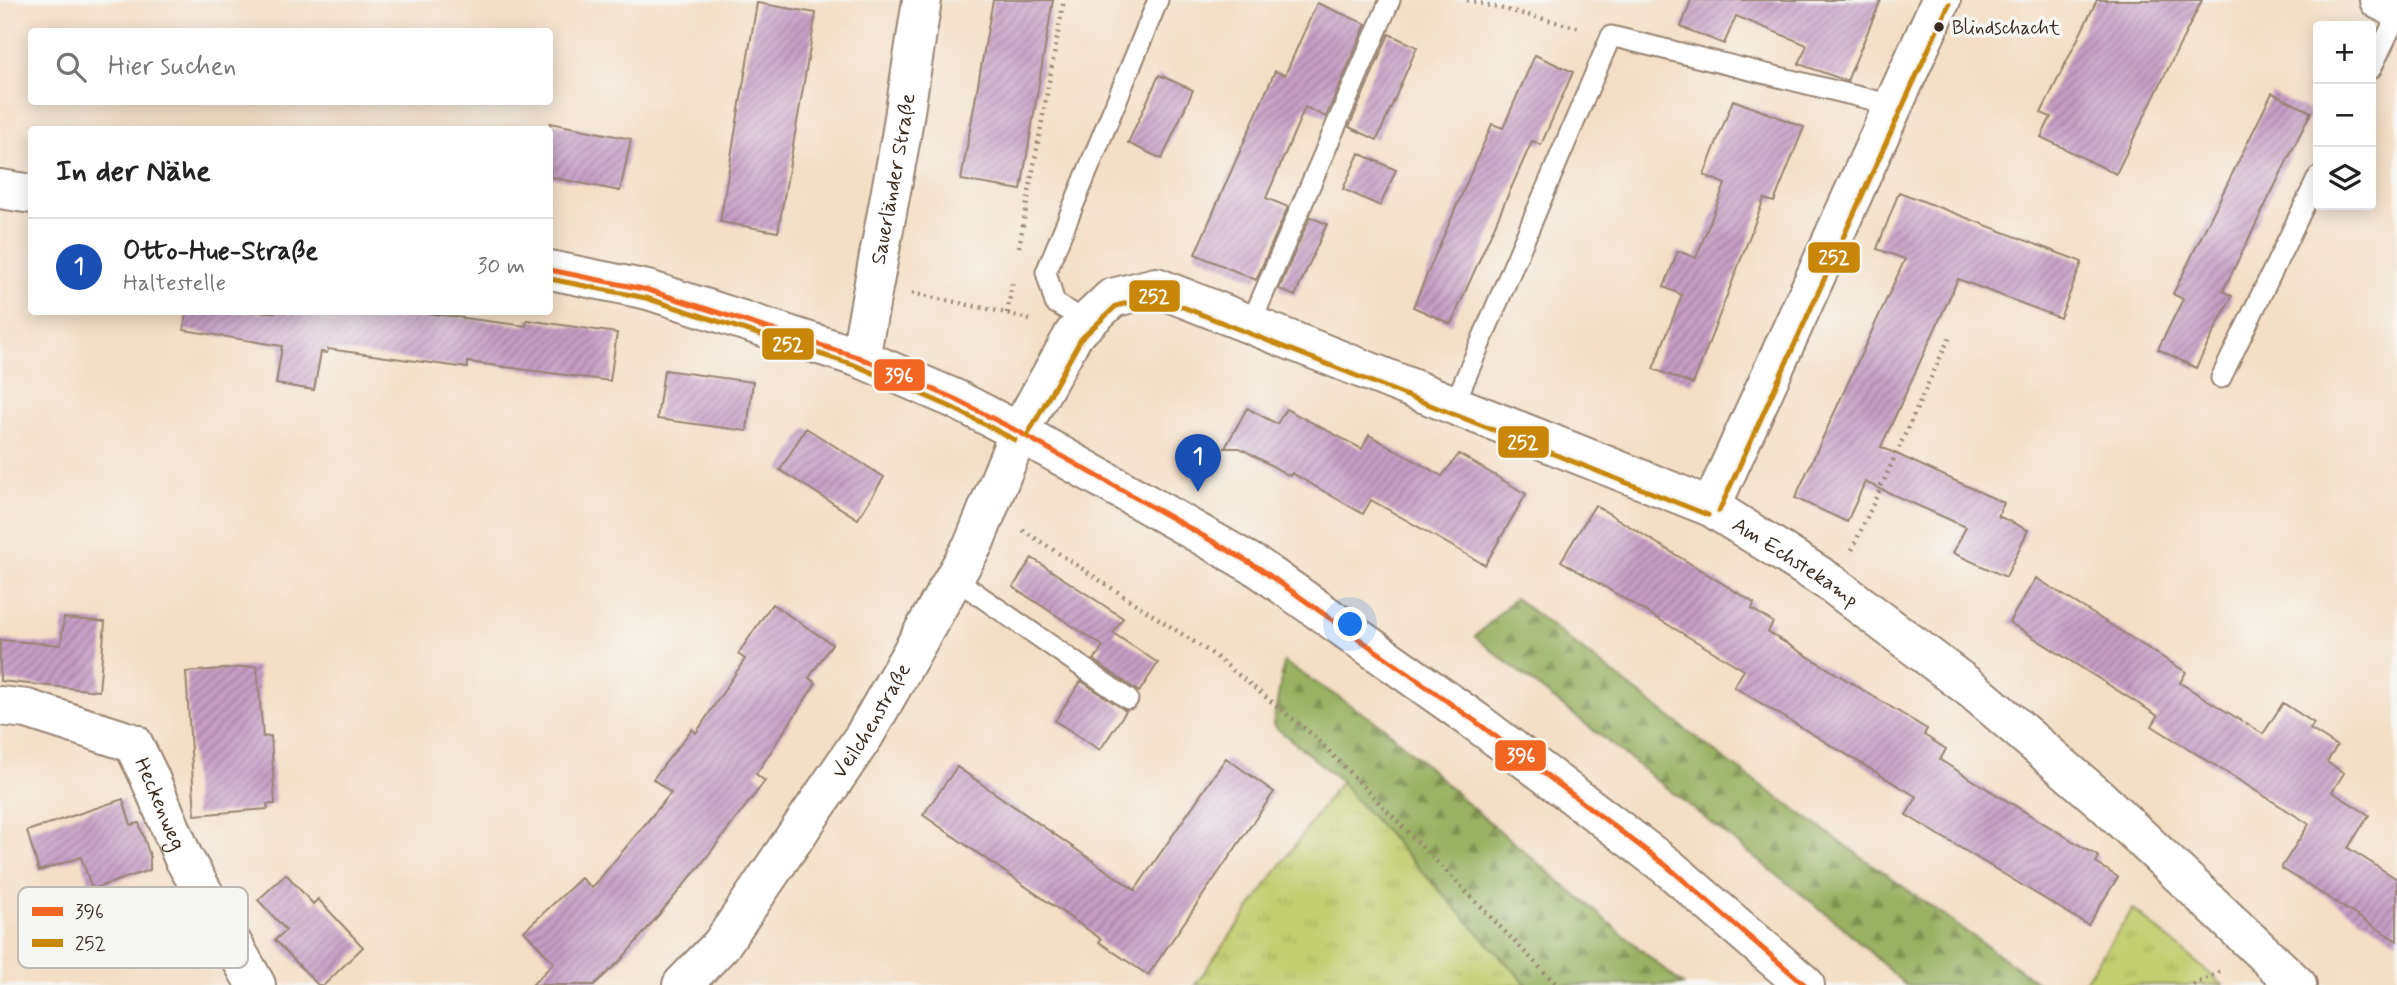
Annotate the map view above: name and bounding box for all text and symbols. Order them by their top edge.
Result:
place label: Blindschacht [1952,16,2060,41]
marker: Blindschacht [1932,20,1946,34]
map controls [2313,21,2376,210]
button: + [2313,21,2376,84]
search box [28,28,553,105]
icon: search [52,48,90,86]
text: Hier suchen [108,50,236,84]
button: − [2313,84,2376,147]
street label: Sauerländer Straße [865,92,922,267]
button: layers [2313,147,2376,210]
text: In der Nähe [56,152,211,191]
text: Otto-Hue-Straße [123,235,318,269]
line badge: 252 [1807,241,1861,274]
text: 252 [1819,246,1850,271]
text: 1 [74,252,84,282]
text: 30 m [477,252,525,282]
text: Haltestelle [123,269,226,299]
line badge: 252 [1128,279,1181,313]
text: 252 [1139,285,1170,310]
line badge: 252 [761,327,815,361]
text: 252 [773,333,804,358]
line badge: 396 [873,358,926,392]
text: 396 [885,364,913,389]
line badge: 252 [1497,425,1550,459]
text: 252 [1508,431,1539,456]
pin: 1 [1175,434,1221,492]
street label: Am Echstekamp [1727,511,1864,614]
your location [1333,607,1367,641]
street label: Veilchenstraße [826,658,918,785]
line badge: 396 [1494,739,1547,772]
text: 396 [1507,744,1535,769]
street label: Heckenweg [127,753,192,855]
legend [18,887,248,968]
text: 396 [75,900,104,925]
text: 252 [75,932,106,957]

